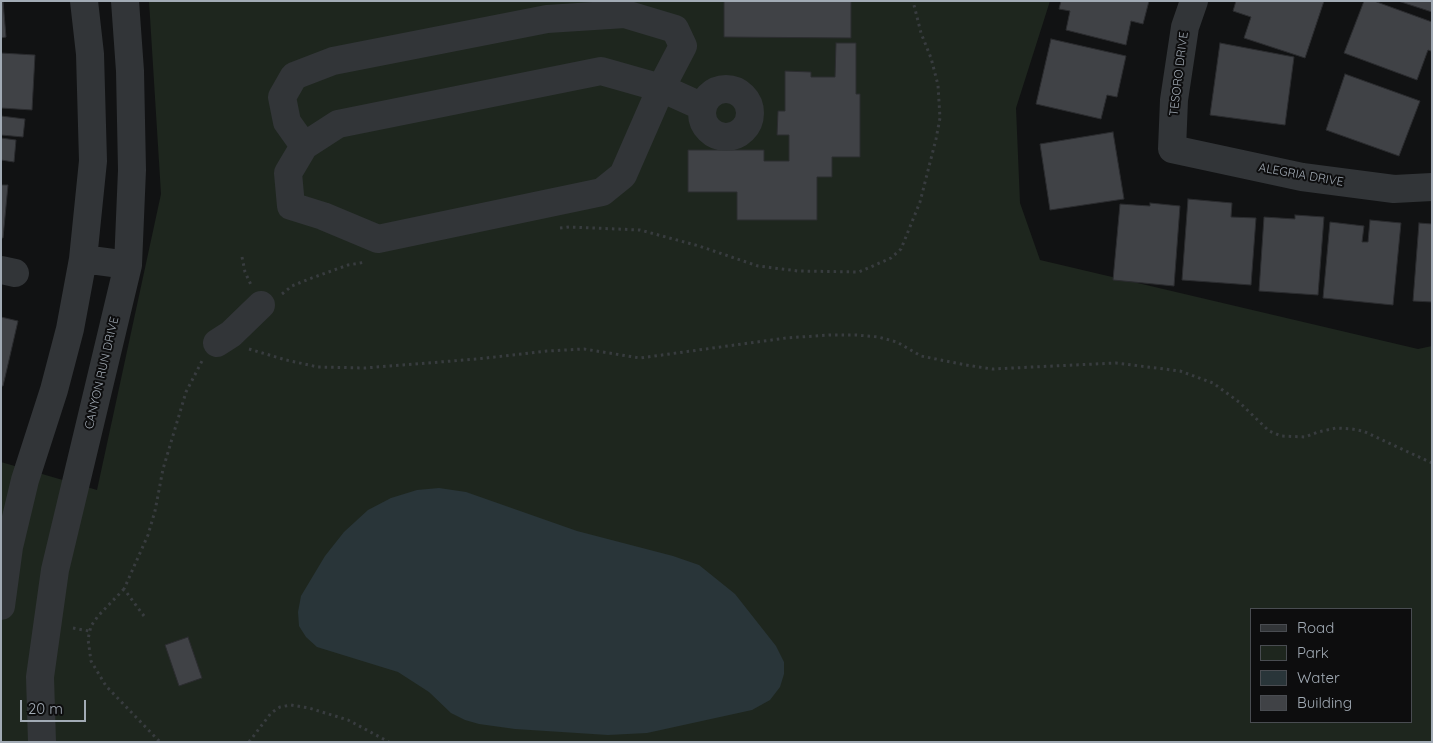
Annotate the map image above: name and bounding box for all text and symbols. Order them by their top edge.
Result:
street label: TESORO DRIVE [1167,31,1191,117]
street label: ALEGRIA DRIVE [1257,160,1345,190]
street label: CANYON RUN DRIVE [82,315,122,431]
legend [1250,608,1413,723]
text: Road [1297,618,1334,637]
text: Park [1297,643,1329,662]
text: Water [1297,668,1340,687]
scale bar [22,690,89,722]
text: Building [1297,693,1352,712]
text: 20 m [28,699,63,718]

